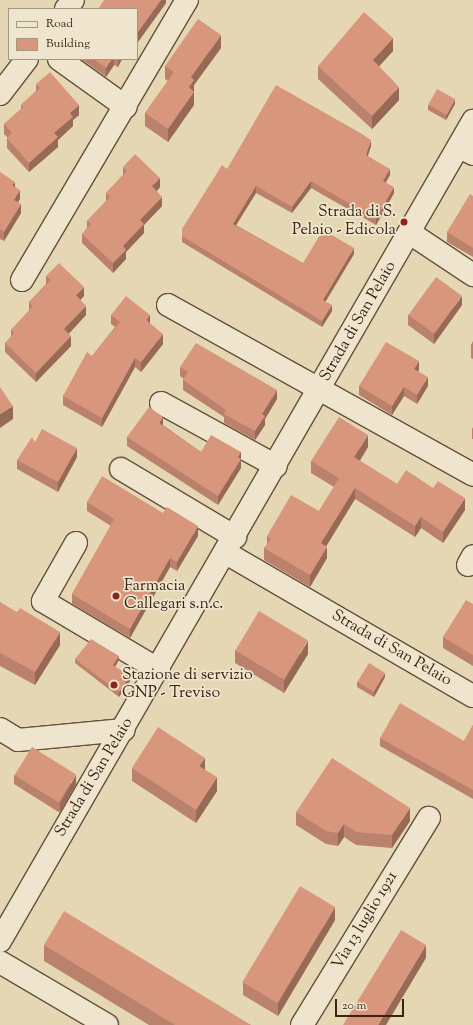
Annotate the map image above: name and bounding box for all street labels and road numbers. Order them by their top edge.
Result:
street label: Strada di San Pelaio [317,259,401,385]
street label: Strada di San Pelaio [328,607,454,691]
street label: Strada di San Pelaio [52,715,138,841]
street label: Via 13 luglio 1921 [329,868,403,974]

